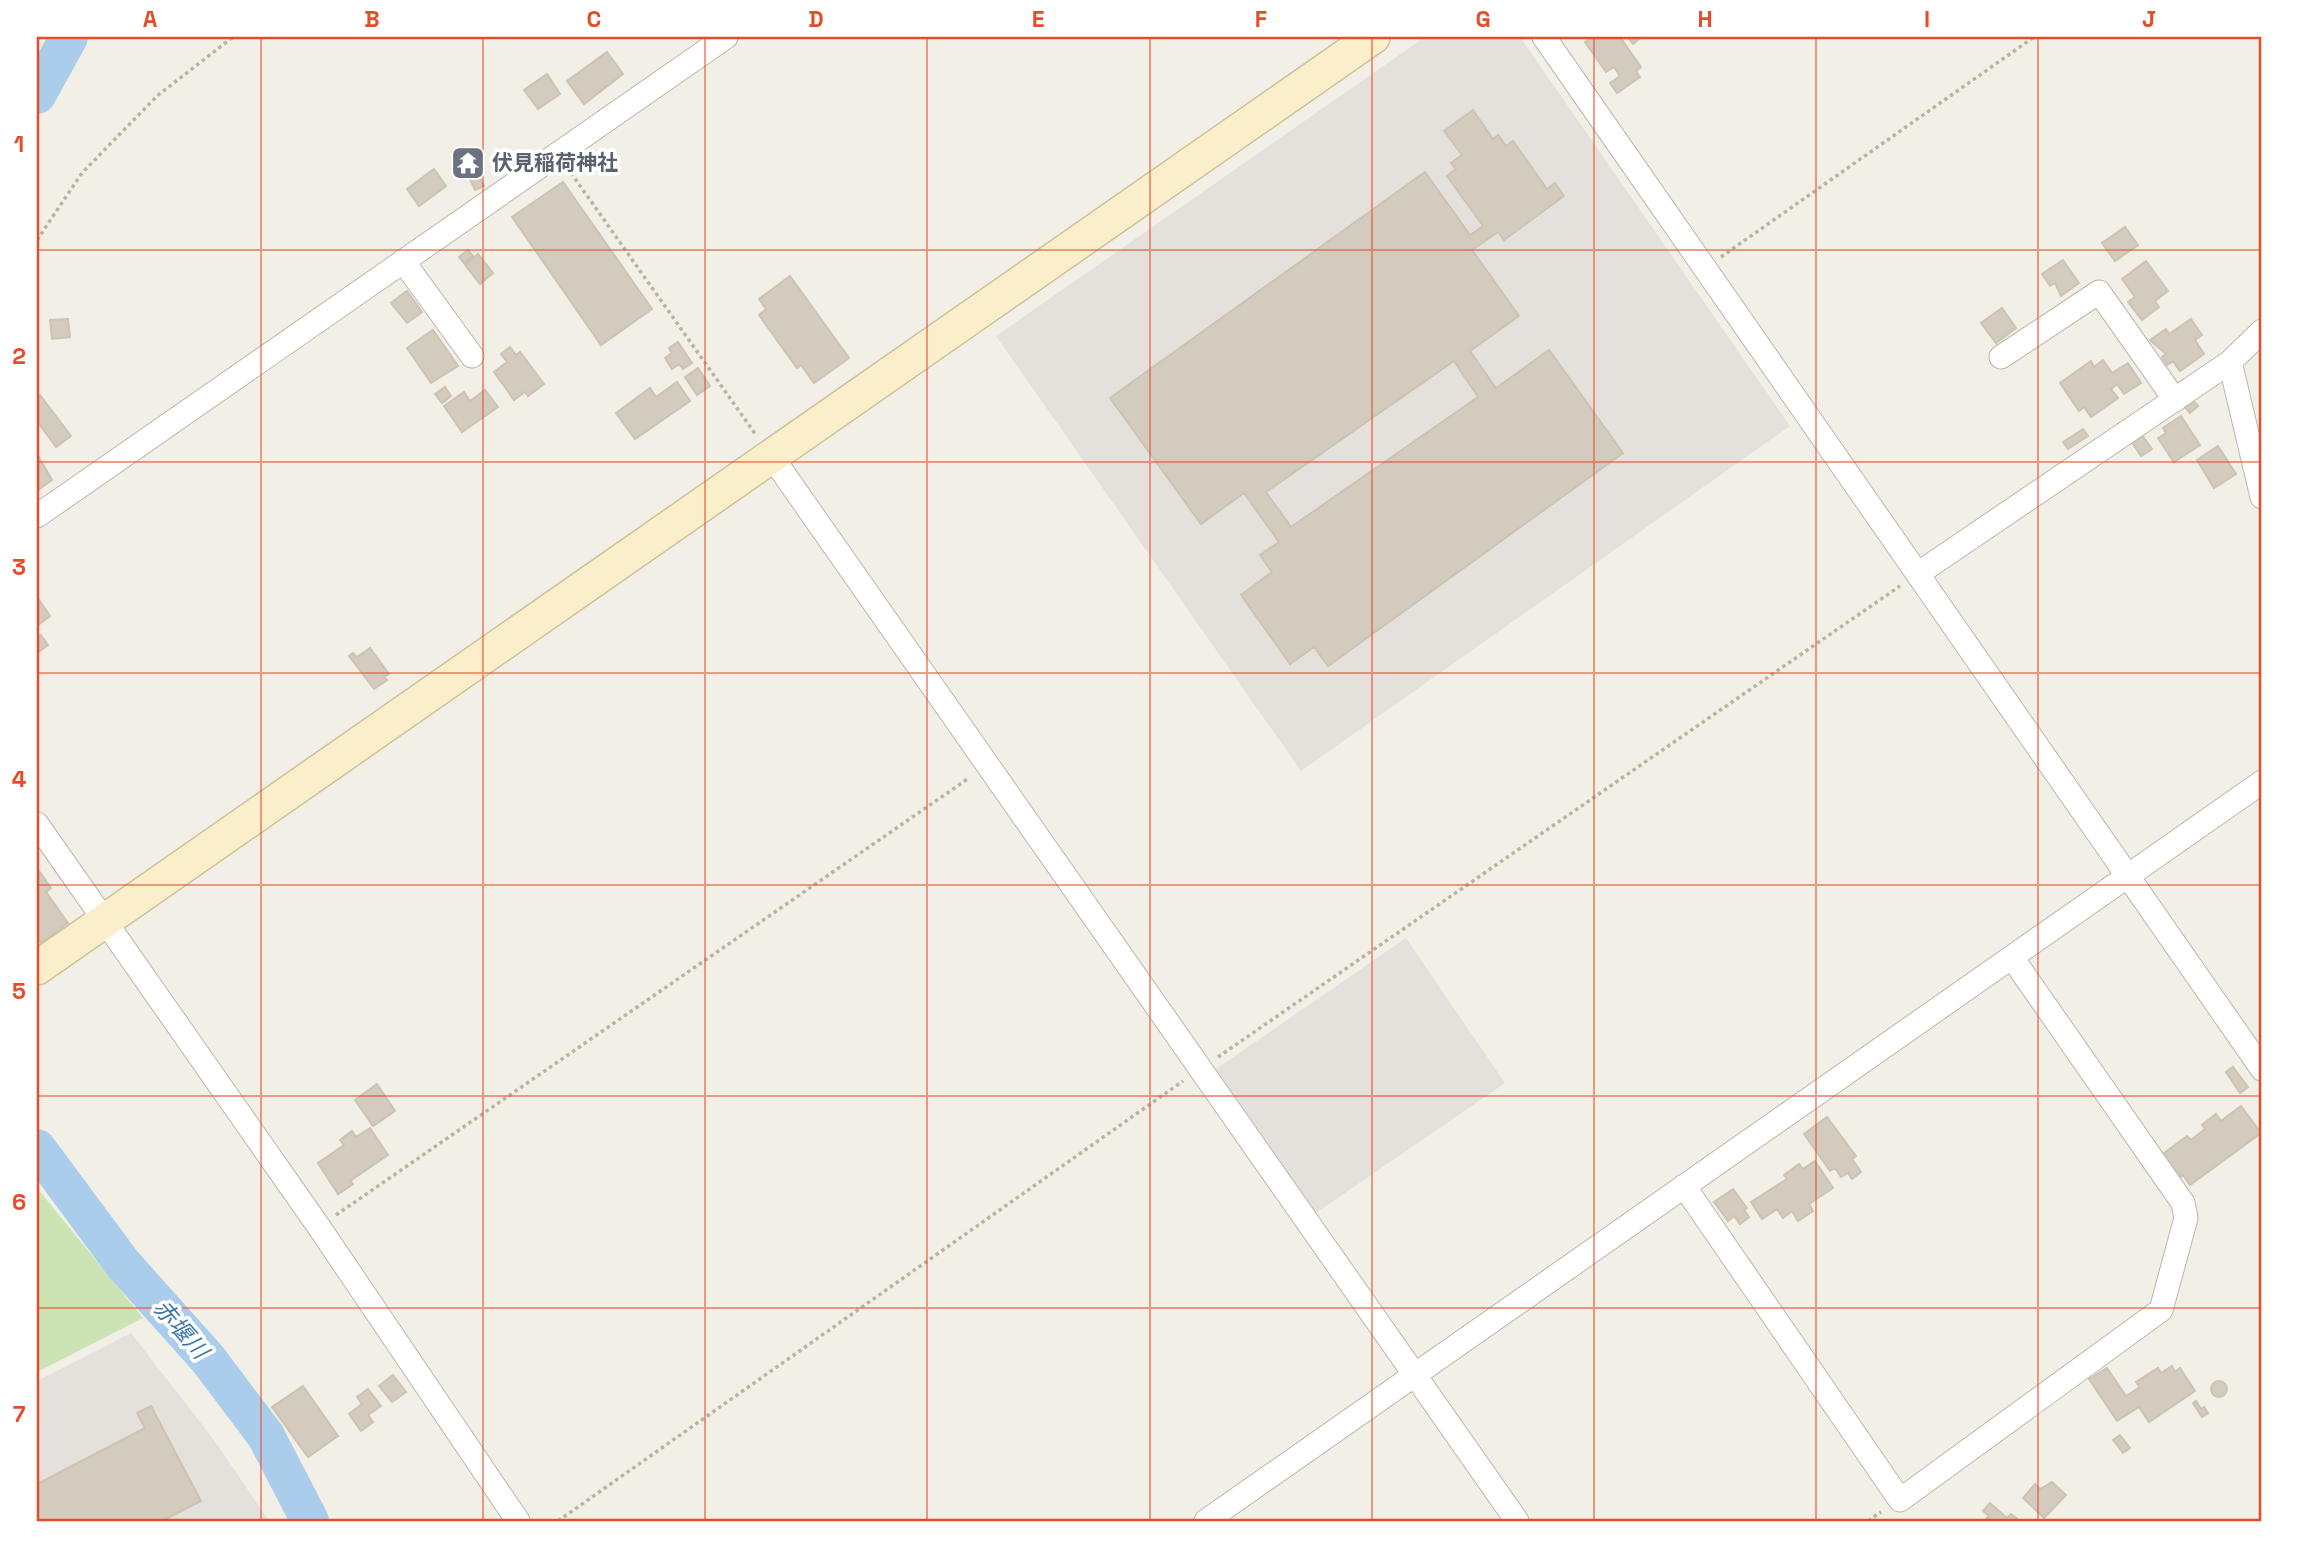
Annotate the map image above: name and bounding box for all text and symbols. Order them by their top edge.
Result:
text: A [143,4,158,34]
text: B [364,4,380,34]
text: C [587,4,601,34]
text: D [808,4,824,34]
text: E [1032,4,1044,34]
text: F [1255,4,1267,34]
text: G [1475,4,1491,34]
text: H [1697,4,1713,34]
text: I [1924,4,1930,34]
text: J [2142,4,2156,34]
text: 1 [14,129,24,159]
temple icon: 伏見稲荷神社 [449,144,487,182]
place label: 伏見稲荷神社 [492,149,618,176]
text: 2 [12,341,26,371]
text: 3 [12,552,26,582]
text: 4 [12,764,27,794]
text: 5 [12,976,26,1006]
text: 6 [12,1187,26,1217]
water label: 赤堰川 [147,1293,217,1367]
text: 7 [13,1399,26,1429]

